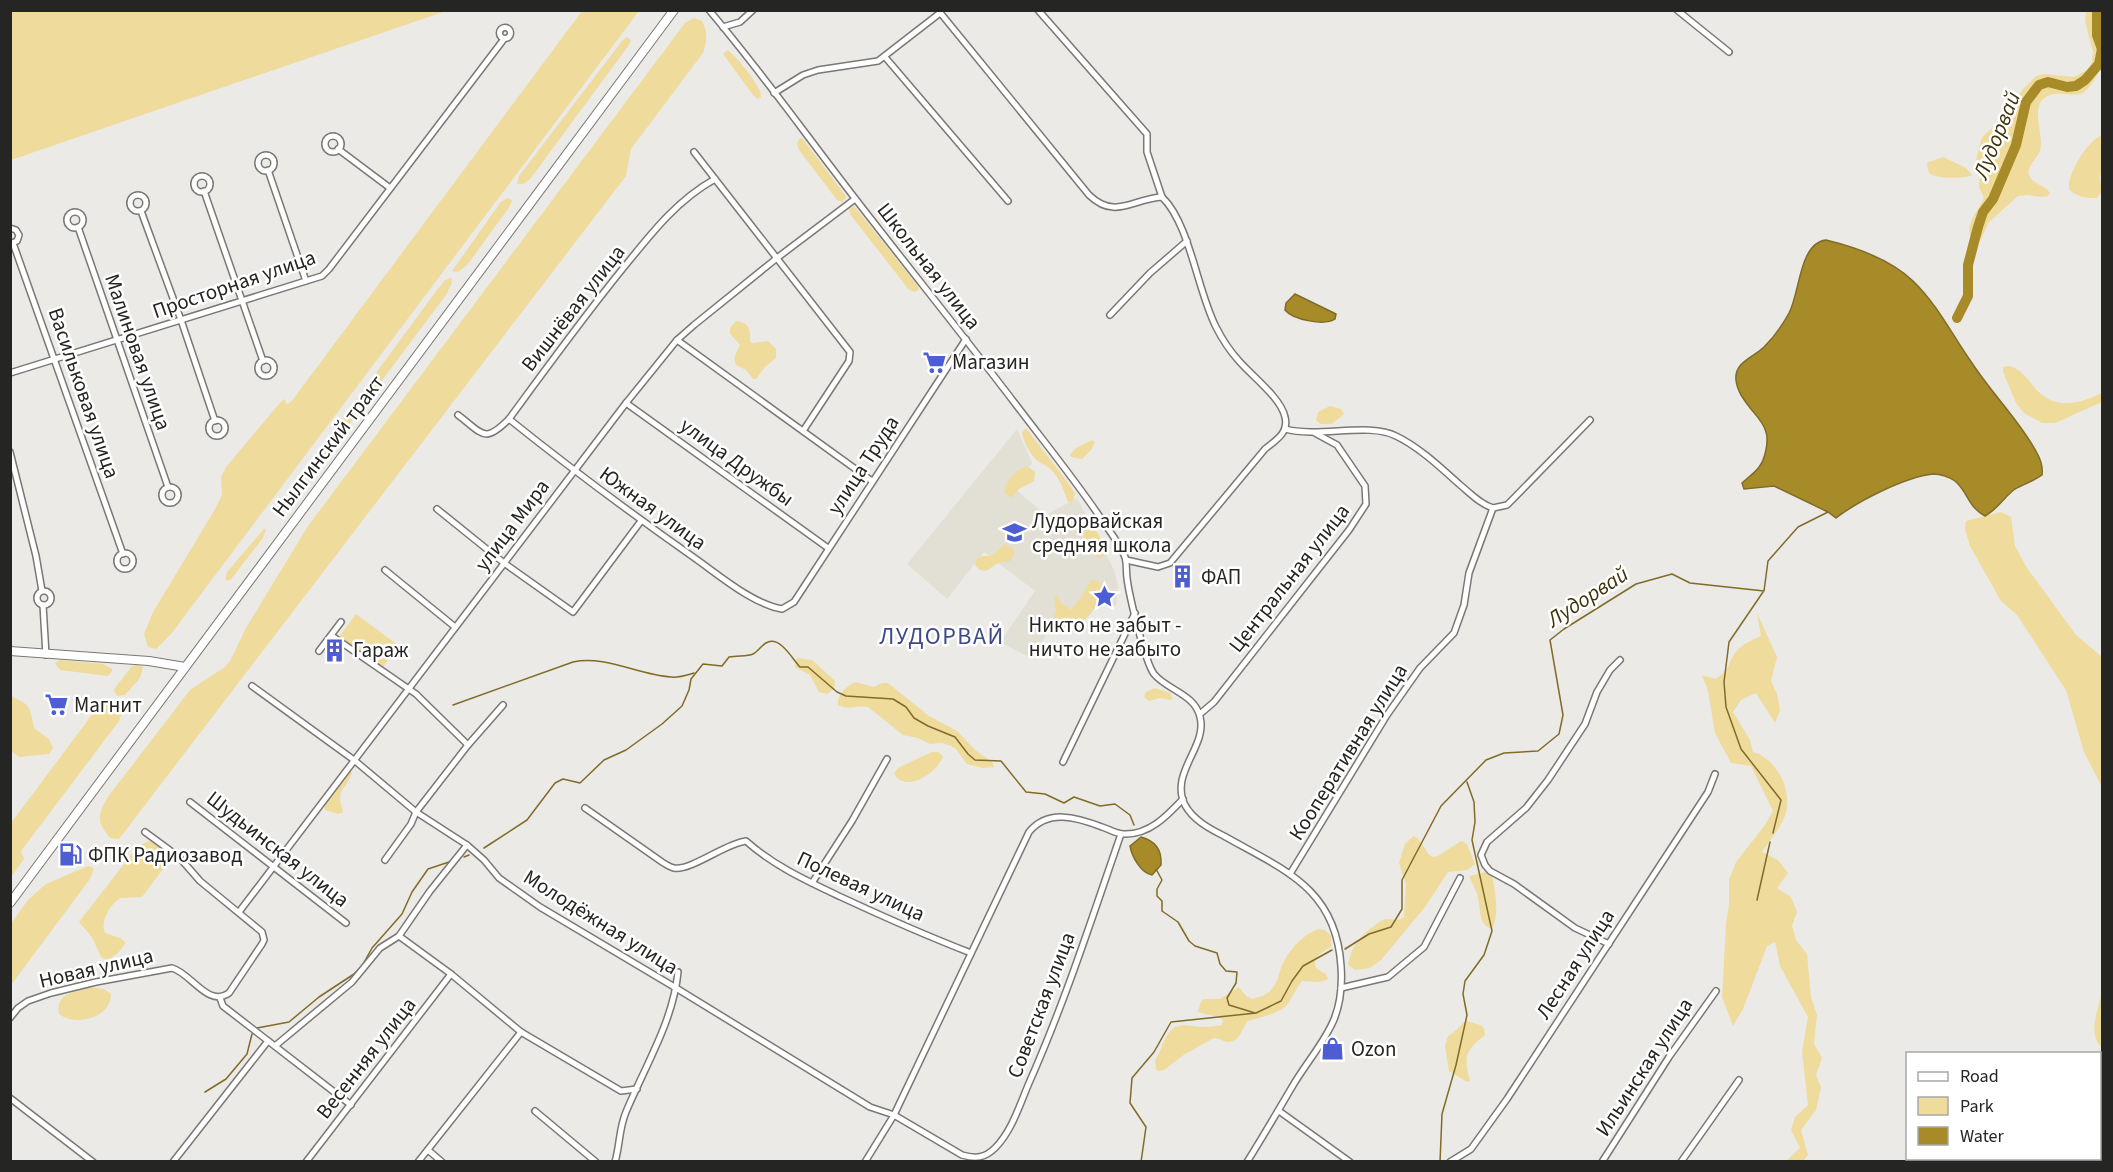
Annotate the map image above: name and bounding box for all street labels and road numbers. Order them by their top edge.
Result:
street label: Школьная улица [870,196,988,336]
street label: Вишнёвая улица [514,238,632,378]
street label: Просторная улица [148,242,320,326]
street label: Малиновая улица [97,270,179,434]
street label: Васильковая улица [41,304,127,482]
street label: Нылгинский тракт [265,369,391,523]
street label: улица Дружбы [674,410,800,514]
street label: улица Труда [820,410,906,520]
street label: Южная улица [593,459,713,557]
street label: улица Мира [467,473,557,577]
street label: Центральная улица [1221,497,1357,659]
street label: Кооперативная улица [1281,658,1415,846]
street label: Шудьинская улица [200,784,356,914]
street label: Полевая улица [792,843,930,929]
street label: Молодёжная улица [518,862,684,982]
street label: Лесная улица [1528,903,1622,1025]
street label: Советская улица [999,928,1083,1082]
street label: Новая улица [36,940,156,996]
street label: Весенняя улица [309,991,423,1125]
street label: Ильинская улица [1588,992,1700,1142]

